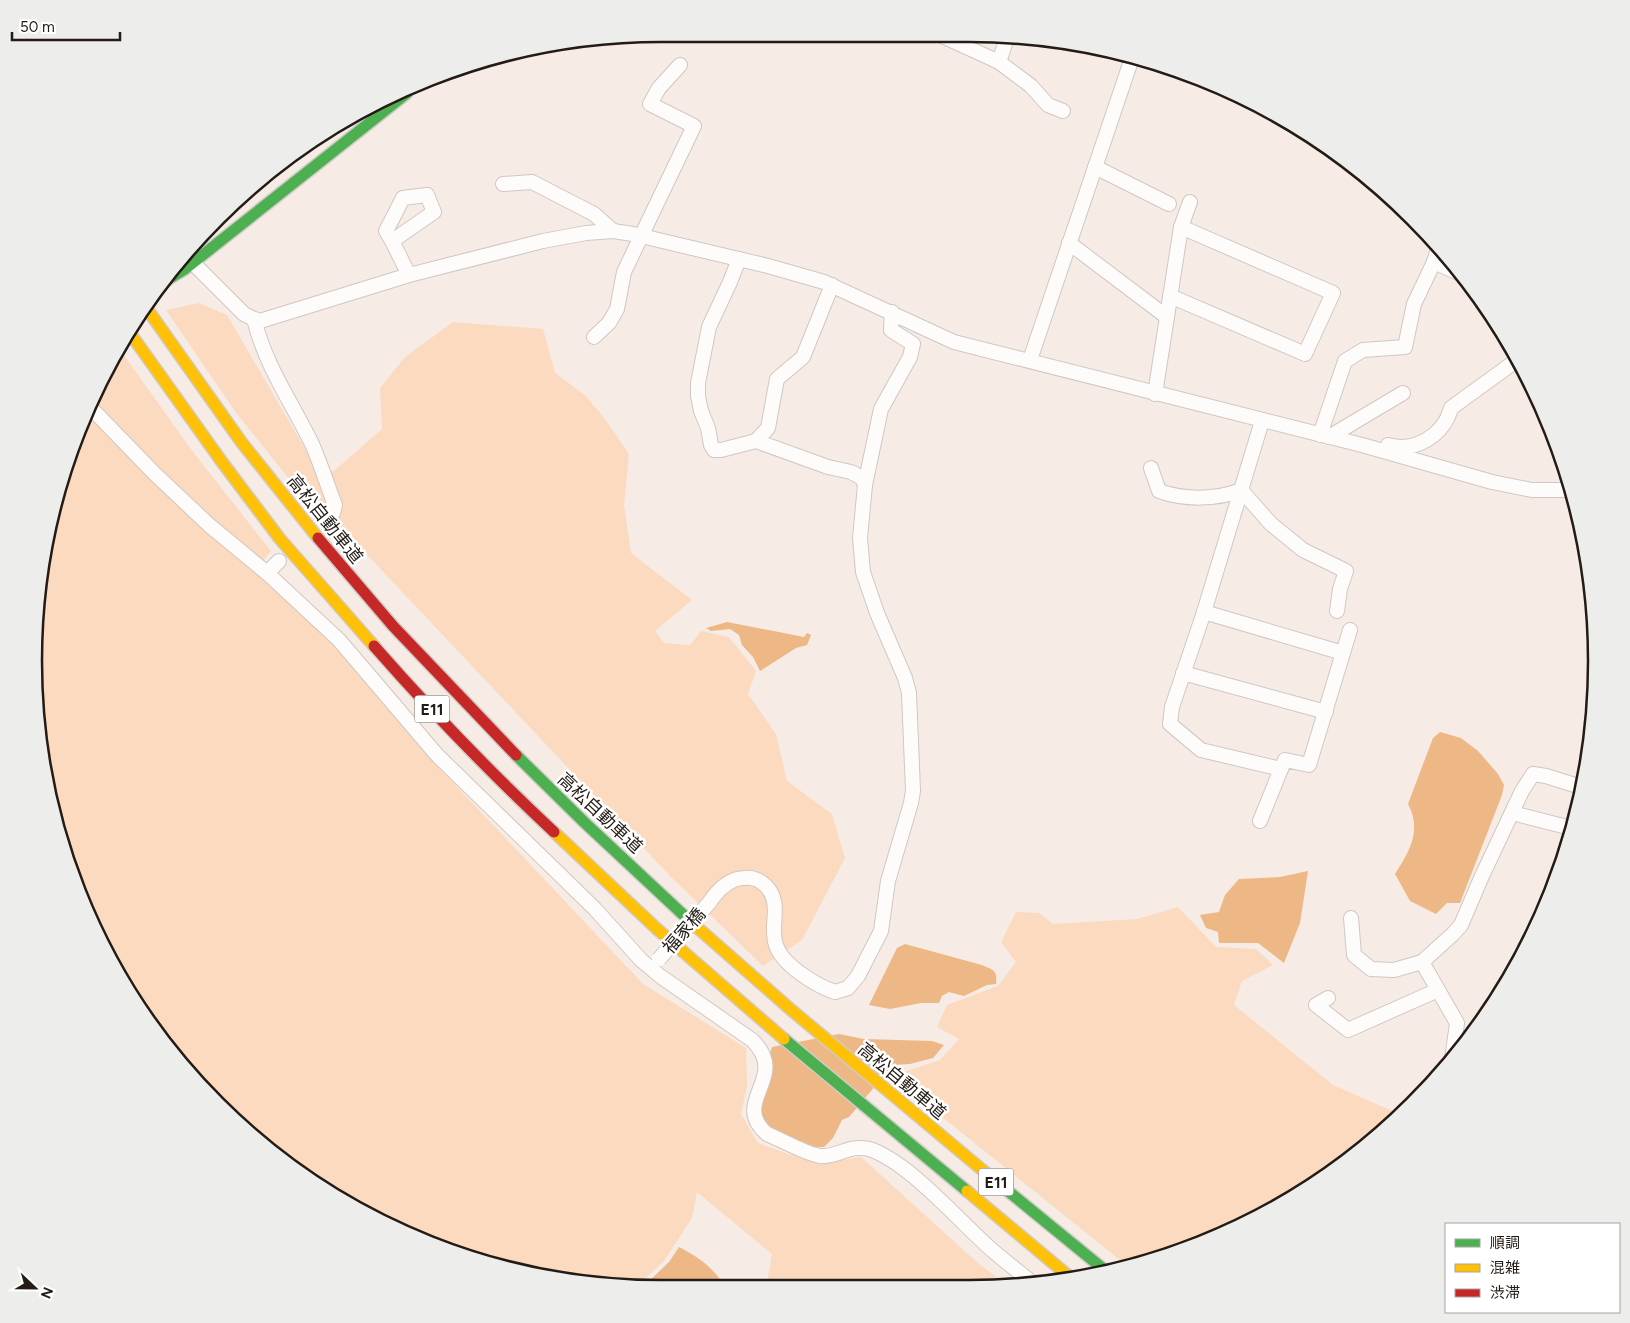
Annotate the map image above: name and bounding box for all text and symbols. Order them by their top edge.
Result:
scale bar [12,10,120,42]
text: 50 m [20,18,55,36]
street label: 高松自動車道 [282,470,368,568]
road number: E11 [414,696,450,722]
street label: 高松自動車道 [553,768,647,858]
street label: 福家橋 [658,903,710,959]
street label: 高松自動車道 [854,1038,950,1124]
road number: E11 [978,1168,1014,1196]
legend [1445,1223,1620,1313]
text: 順調 [1490,1234,1520,1252]
text: 混雑 [1490,1259,1520,1277]
north arrow [10,1263,60,1313]
text: N [37,1284,56,1301]
text: 渋滞 [1490,1284,1520,1302]

